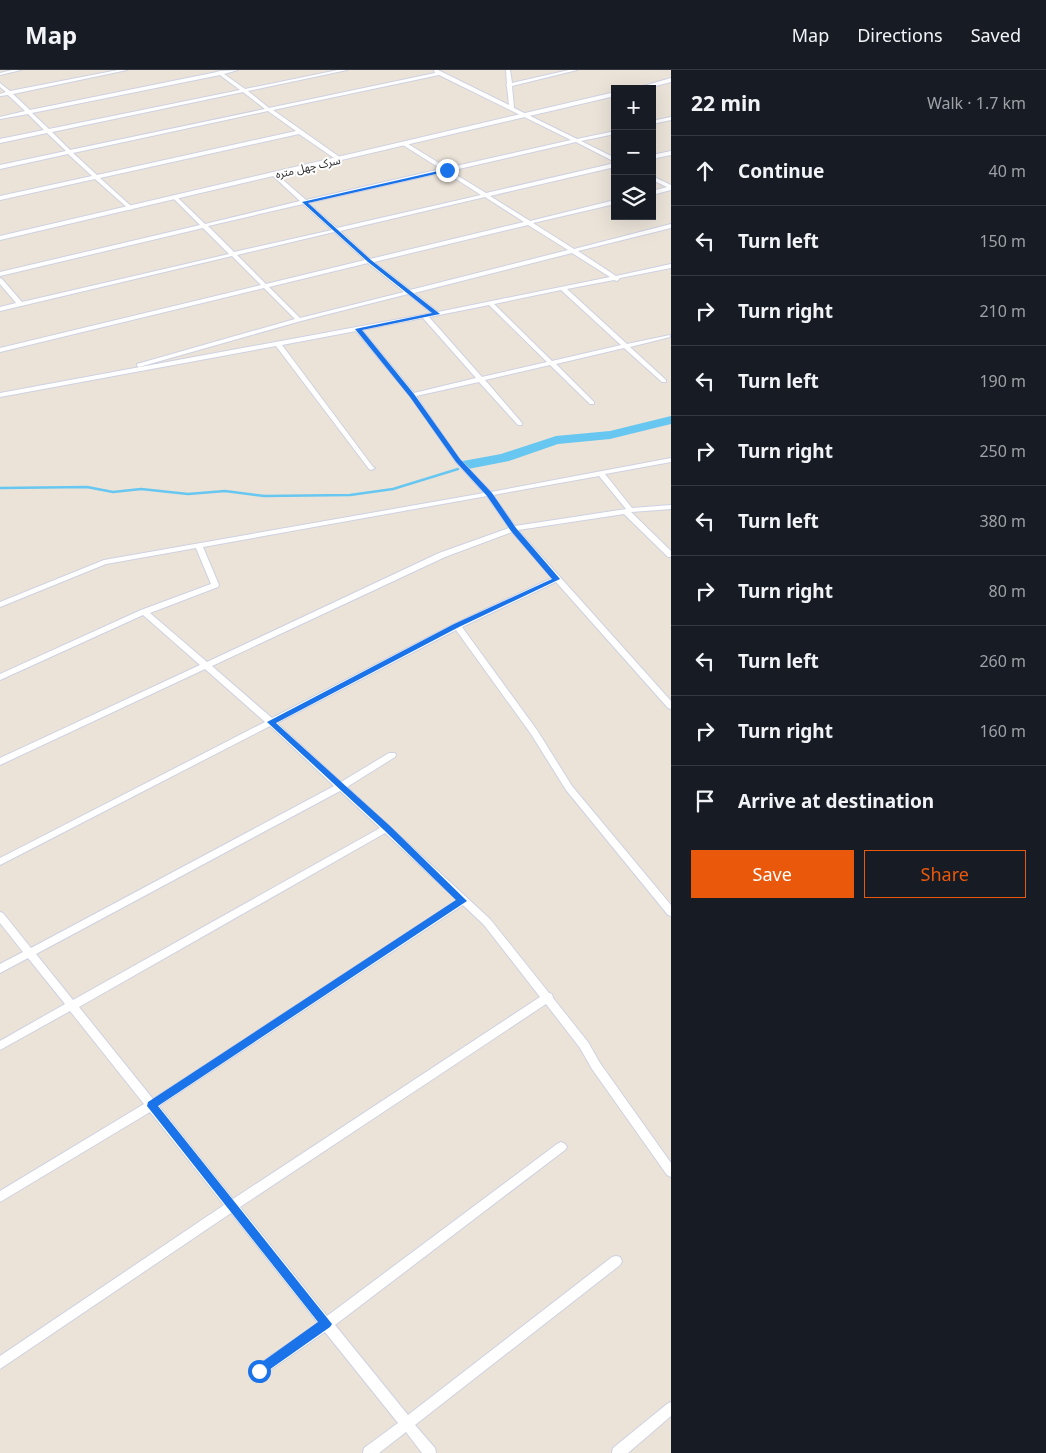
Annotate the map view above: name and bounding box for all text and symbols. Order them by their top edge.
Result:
text: Map [25,18,77,51]
text: Map [792,23,829,47]
text: Directions [857,23,943,47]
text: Saved [971,23,1021,47]
map controls [611,85,656,220]
button: + [611,85,656,130]
text: 22 min [691,89,761,117]
text: Walk · 1.7 km [927,92,1026,114]
button: − [611,130,656,175]
street label: سرک چهل متره [274,152,342,182]
icon: ahead [691,157,719,185]
text: Continue [738,158,824,184]
route end [436,159,459,182]
text: 40 m [989,160,1026,182]
button: layers [611,175,656,220]
icon: left [691,227,719,255]
text: Turn left [738,228,819,254]
text: 150 m [979,230,1026,252]
icon: right [691,297,719,325]
text: Turn right [738,298,833,324]
text: 210 m [979,300,1026,322]
icon: left [691,367,719,395]
text: Turn left [738,368,819,394]
text: 190 m [979,370,1026,392]
icon: right [691,437,719,465]
text: Turn right [738,438,833,464]
text: 250 m [979,440,1026,462]
icon: left [691,507,719,535]
text: Turn left [738,508,819,534]
text: 380 m [979,510,1026,532]
icon: right [691,577,719,605]
text: Turn right [738,578,833,604]
text: 80 m [989,580,1026,602]
icon: left [691,647,719,675]
text: Turn left [738,648,819,674]
text: 260 m [979,650,1026,672]
icon: right [691,717,719,745]
text: Turn right [738,718,833,744]
text: 160 m [979,720,1026,742]
icon: arrive [691,787,719,815]
text: Arrive at destination [738,788,934,814]
button: Save [691,850,854,898]
button: Share [864,850,1026,898]
route start [248,1360,271,1383]

